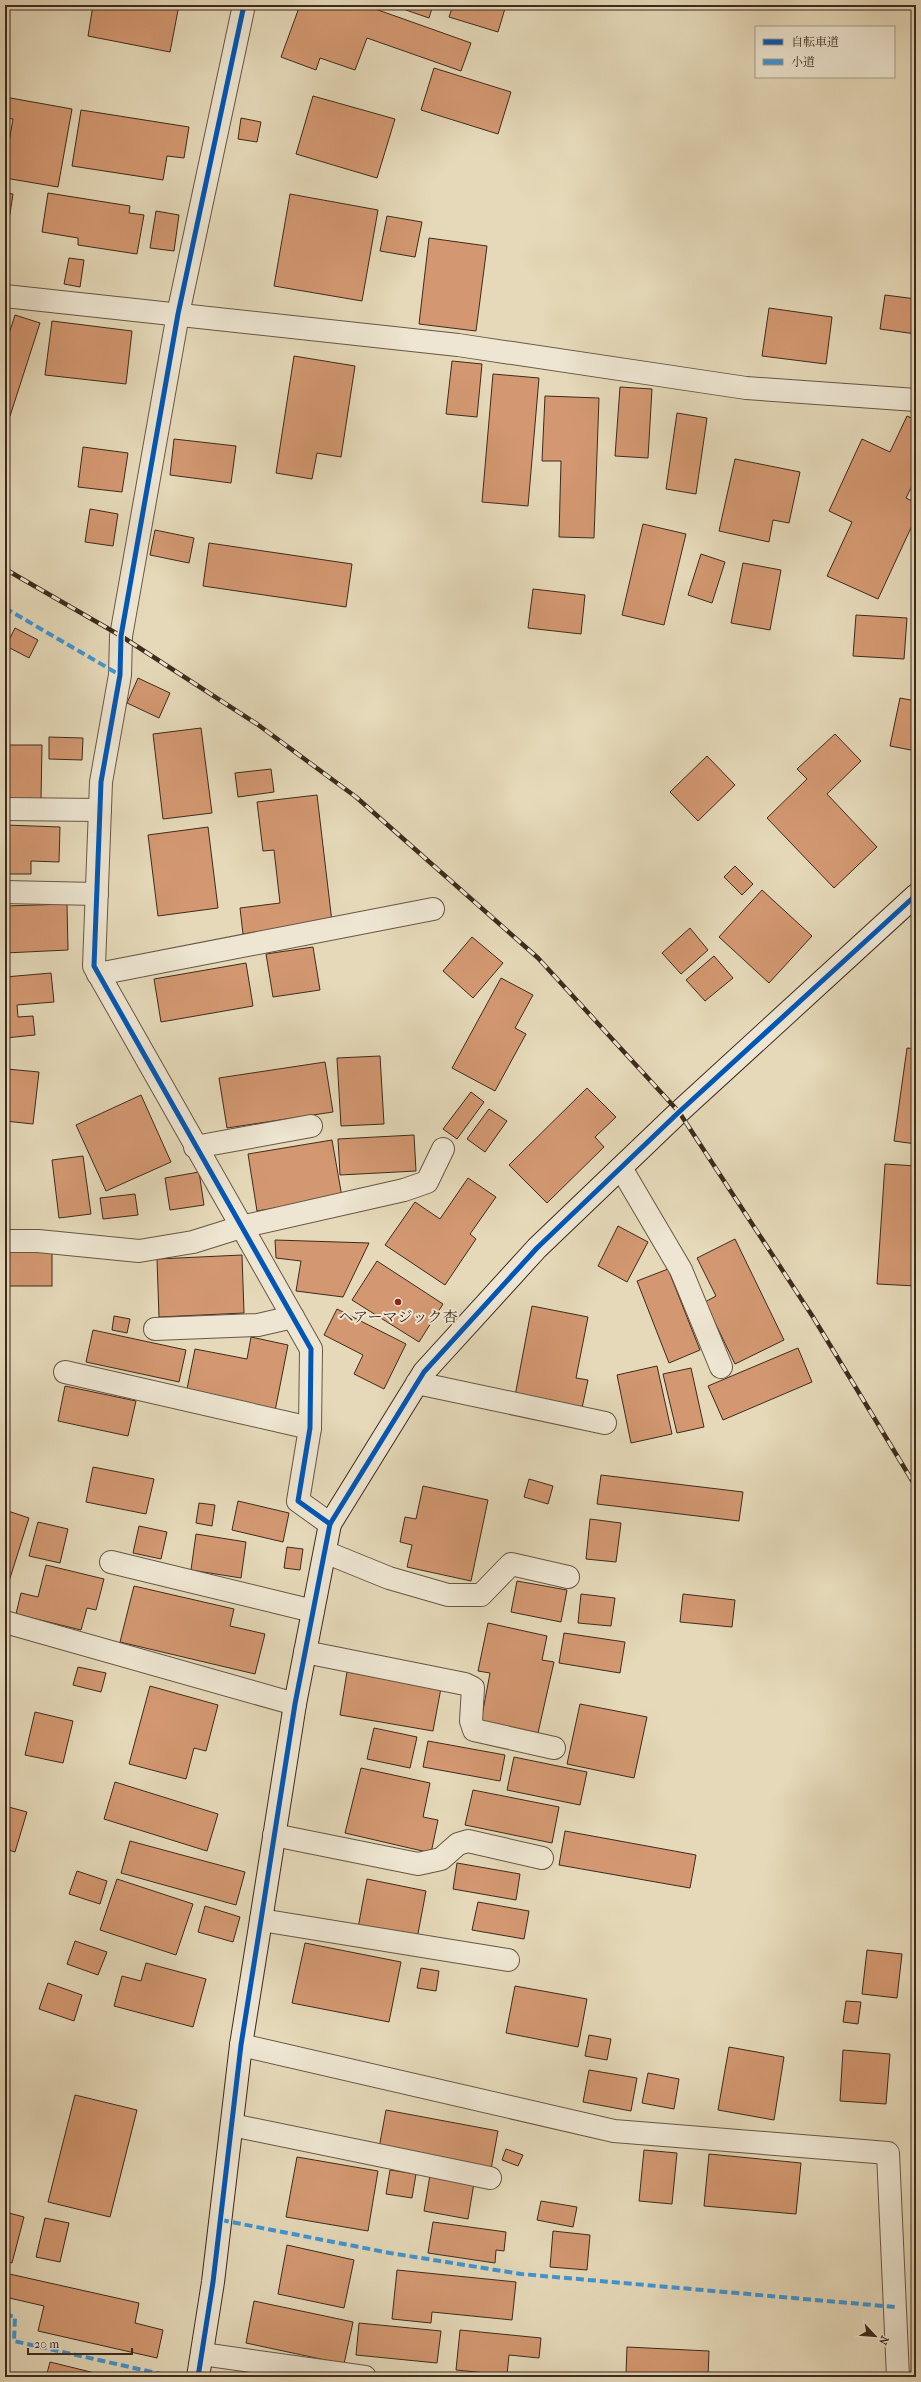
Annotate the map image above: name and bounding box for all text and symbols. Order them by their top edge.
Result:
legend [755,26,895,78]
text: 自転車道 [791,35,839,49]
text: 小道 [791,55,815,69]
marker: ヘアーマジック杏 [393,1297,403,1307]
place label: ヘアーマジック杏 [338,1308,458,1326]
north arrow [855,2316,895,2356]
scale bar [28,2330,132,2356]
text: N [876,2334,891,2347]
text: 20 m [34,2337,59,2351]

